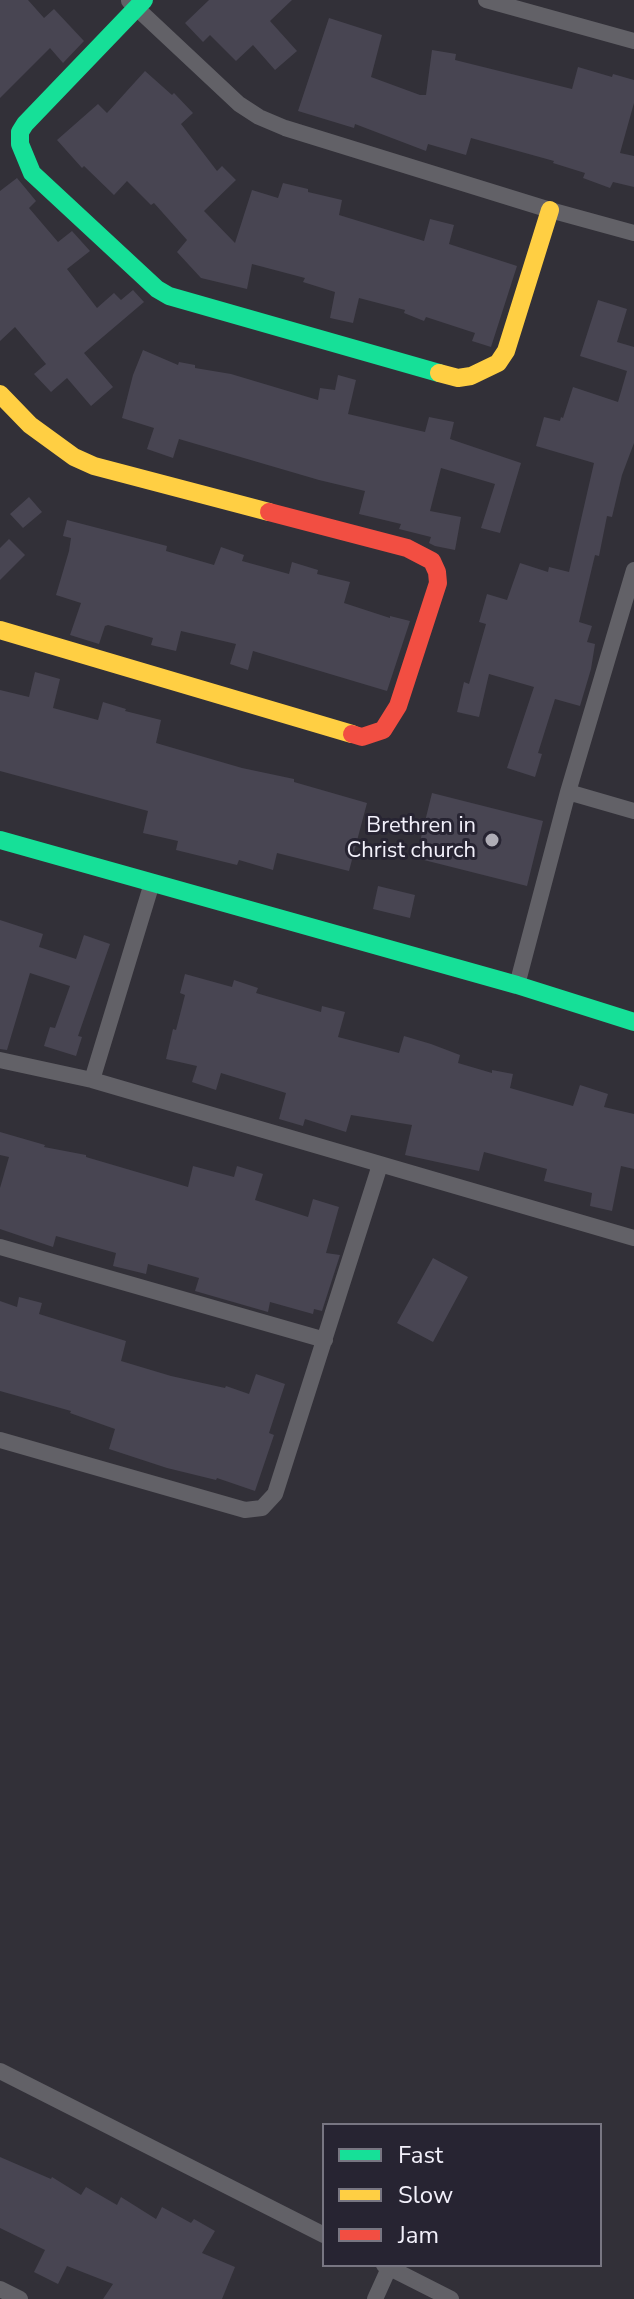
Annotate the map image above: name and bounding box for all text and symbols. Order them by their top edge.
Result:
place label: Brethren in Christ church [346,814,476,866]
marker: Brethren in Christ church [483,831,501,849]
legend [322,2123,602,2267]
text: Fast [398,2139,443,2171]
text: Slow [398,2179,453,2211]
text: Jam [398,2219,439,2251]

